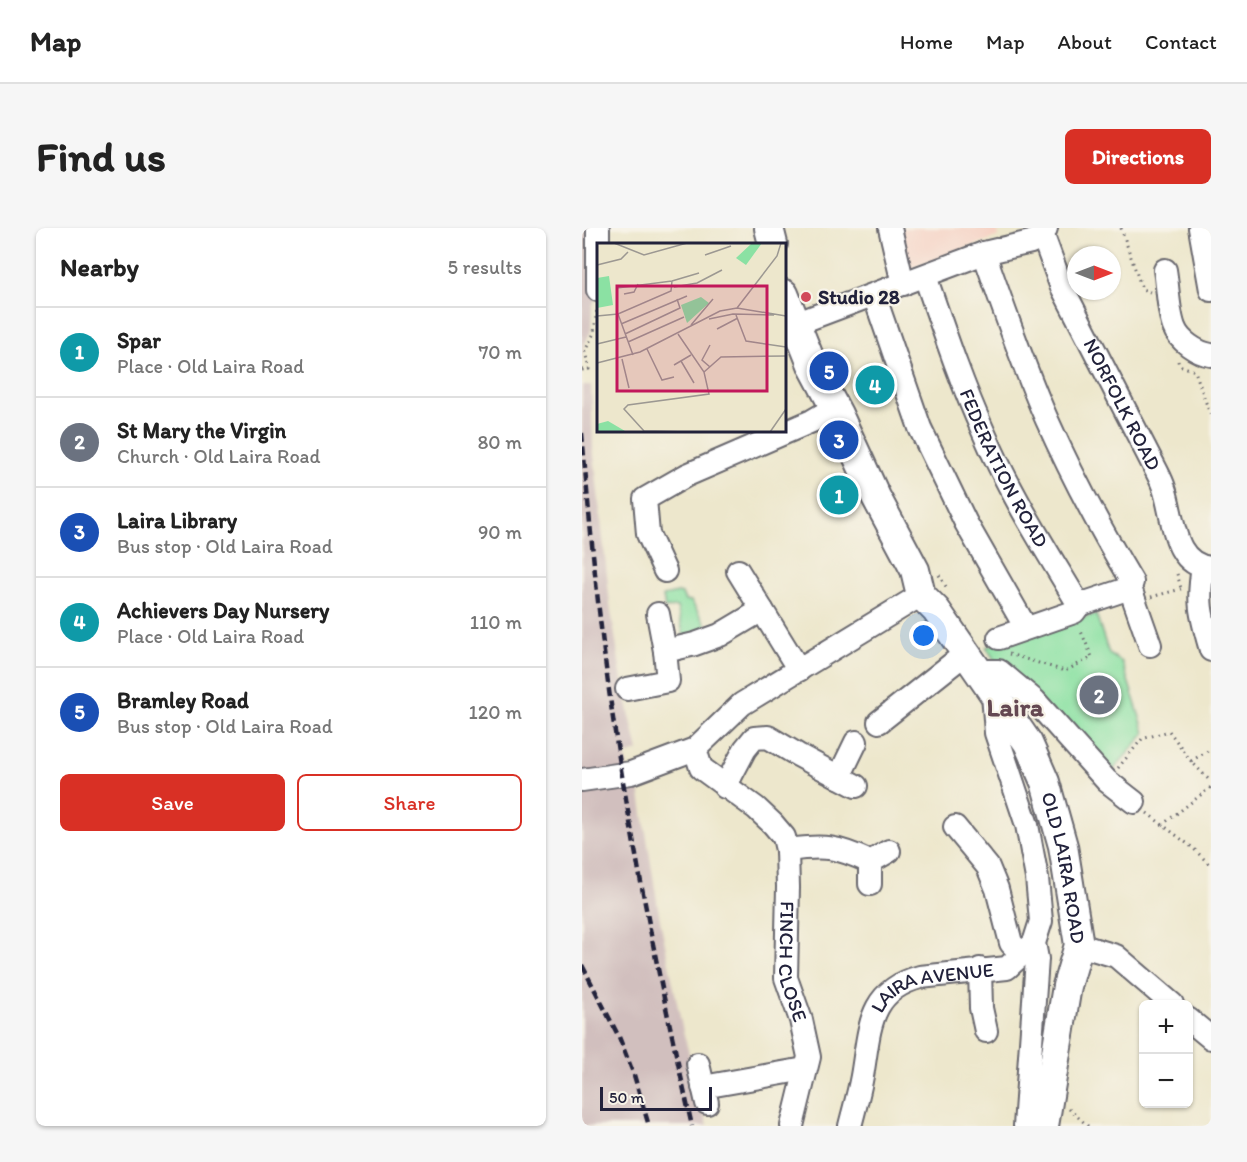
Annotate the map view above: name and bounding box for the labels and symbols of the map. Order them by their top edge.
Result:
inset map [597,243,786,432]
north arrow [1067,246,1121,300]
place label: Studio 28 [818,285,900,309]
marker: Studio 28 [799,290,813,304]
street label: NORFOLK ROAD [1079,334,1166,474]
pin: 5 [810,348,848,394]
pin: 4 [856,362,894,408]
street label: FEDERATION ROAD [955,385,1054,552]
pin: 3 [820,418,858,462]
pin: 1 [820,472,858,518]
your location [909,621,938,650]
pin: 2 [1080,672,1118,718]
district label: Laira [986,691,1044,723]
street label: OLD LAIRA ROAD [1036,789,1091,945]
street label: FINCH CLOSE [774,901,813,1025]
street label: LAIRA AVENUE [865,957,995,1017]
scale bar [600,1084,712,1112]

